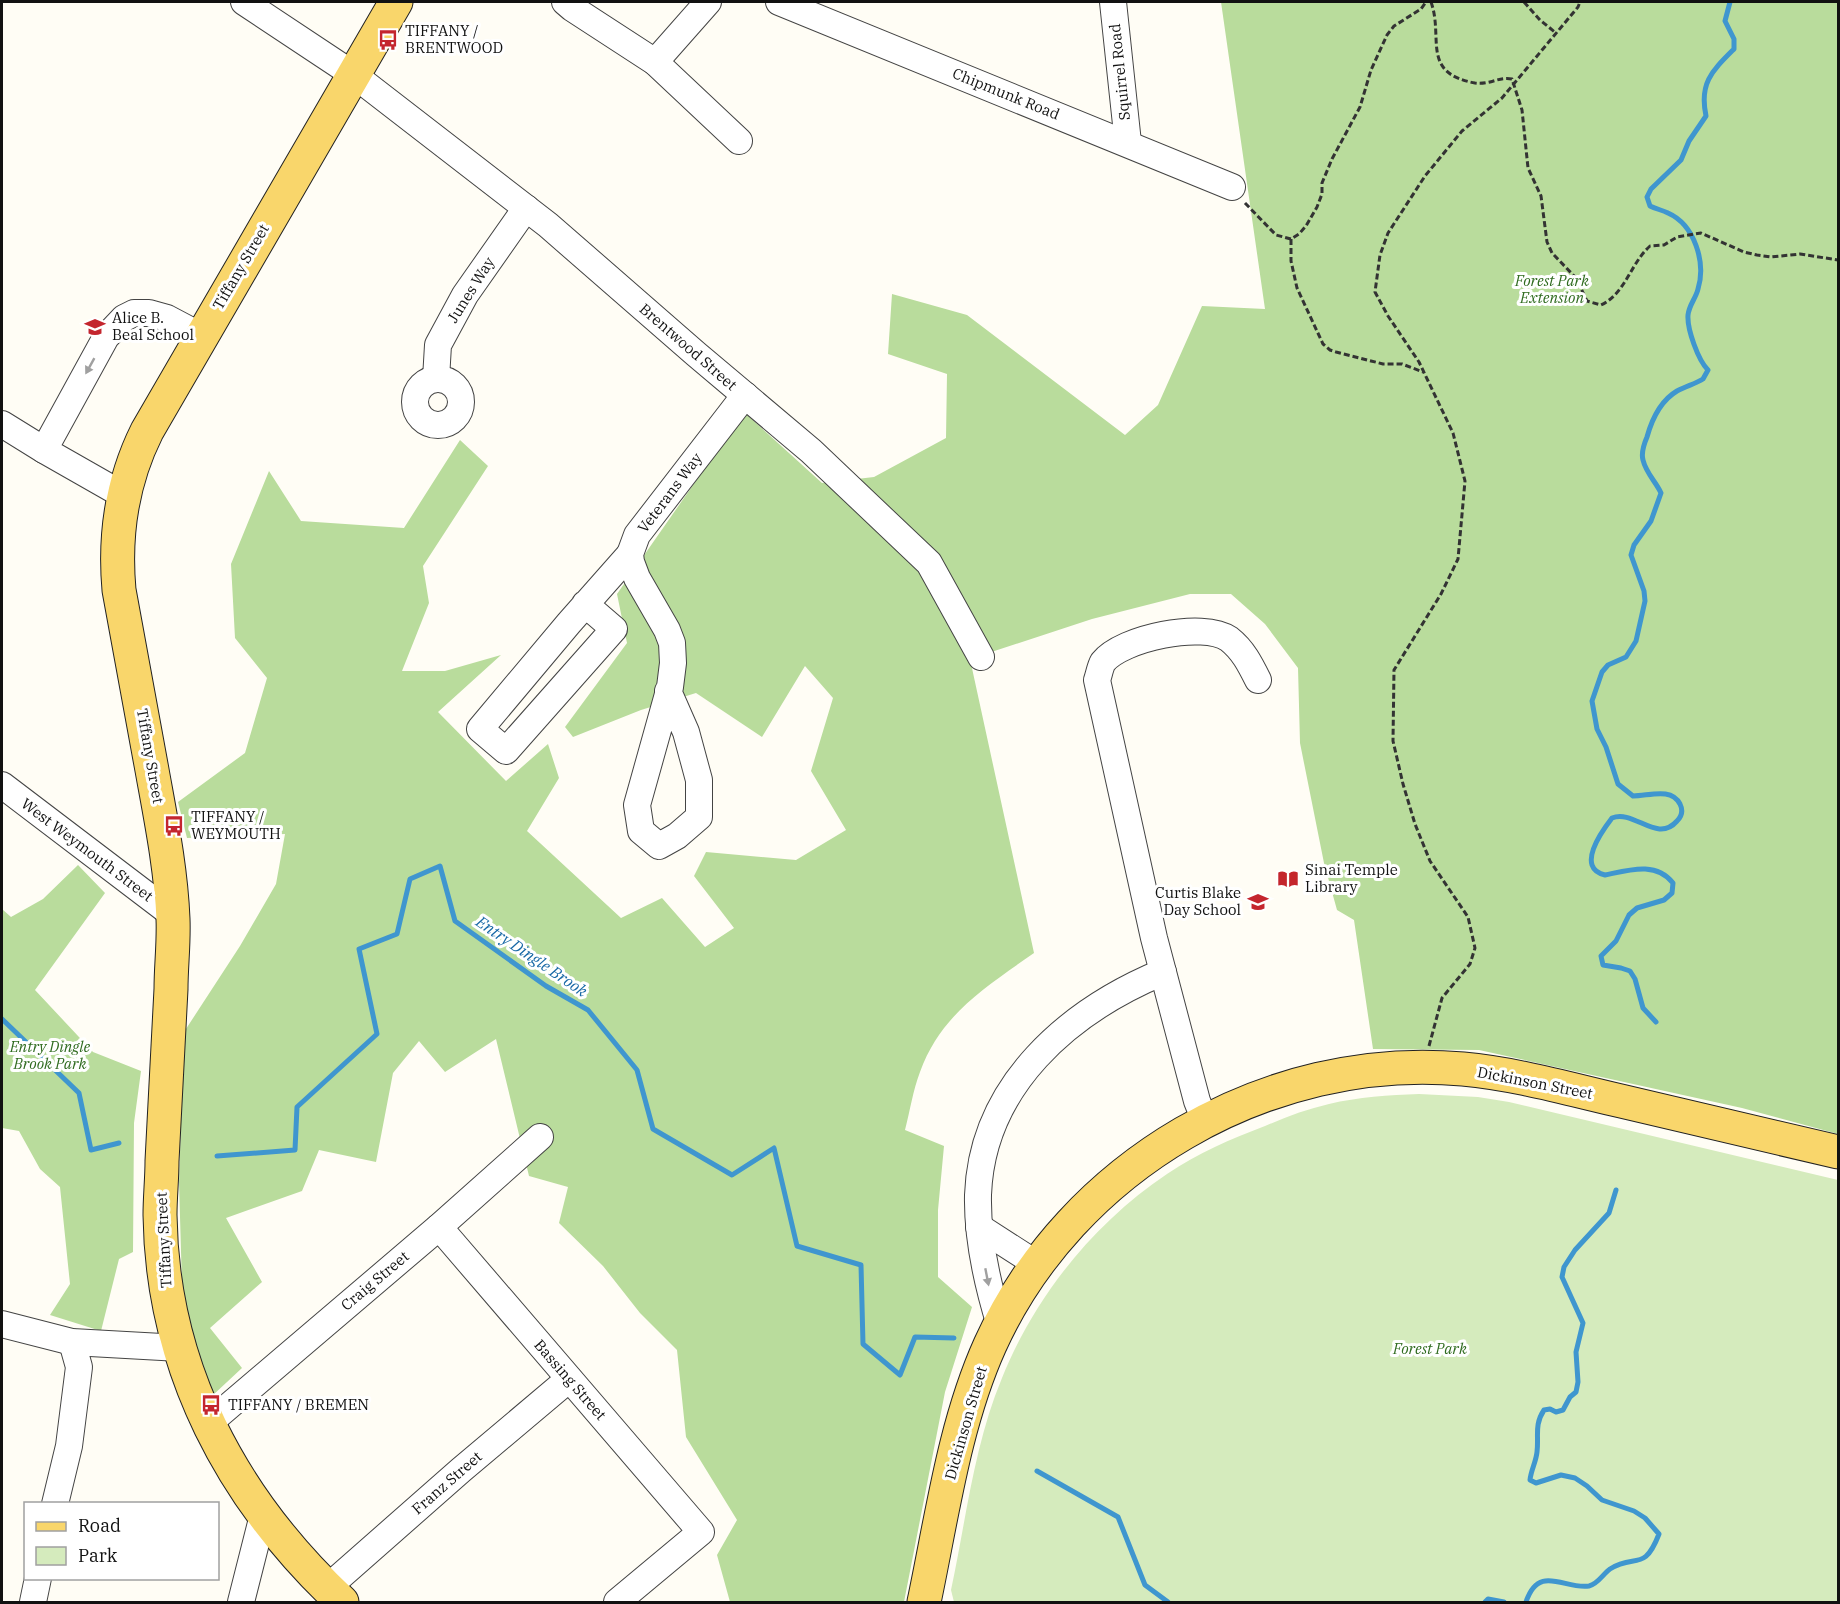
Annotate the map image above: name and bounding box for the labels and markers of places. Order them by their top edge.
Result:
place label: TIFFANY / BRENTWOOD [405,21,503,57]
bus stop icon: TIFFANY / BRENTWOOD [376,28,400,52]
place label: Alice B. Beal School [112,308,194,344]
school or university icon: Alice B. Beal School [83,315,107,339]
place label: TIFFANY / WEYMOUTH [191,807,281,843]
bus stop icon: TIFFANY / WEYMOUTH [162,814,186,838]
place label: Sinai Temple Library [1305,860,1398,896]
library icon: Sinai Temple Library [1276,867,1300,891]
place label: Curtis Blake Day School [1155,883,1241,919]
school or university icon: Curtis Blake Day School [1246,890,1270,914]
bus stop icon: TIFFANY / BREMEN [199,1393,223,1417]
place label: TIFFANY / BREMEN [228,1395,369,1414]

